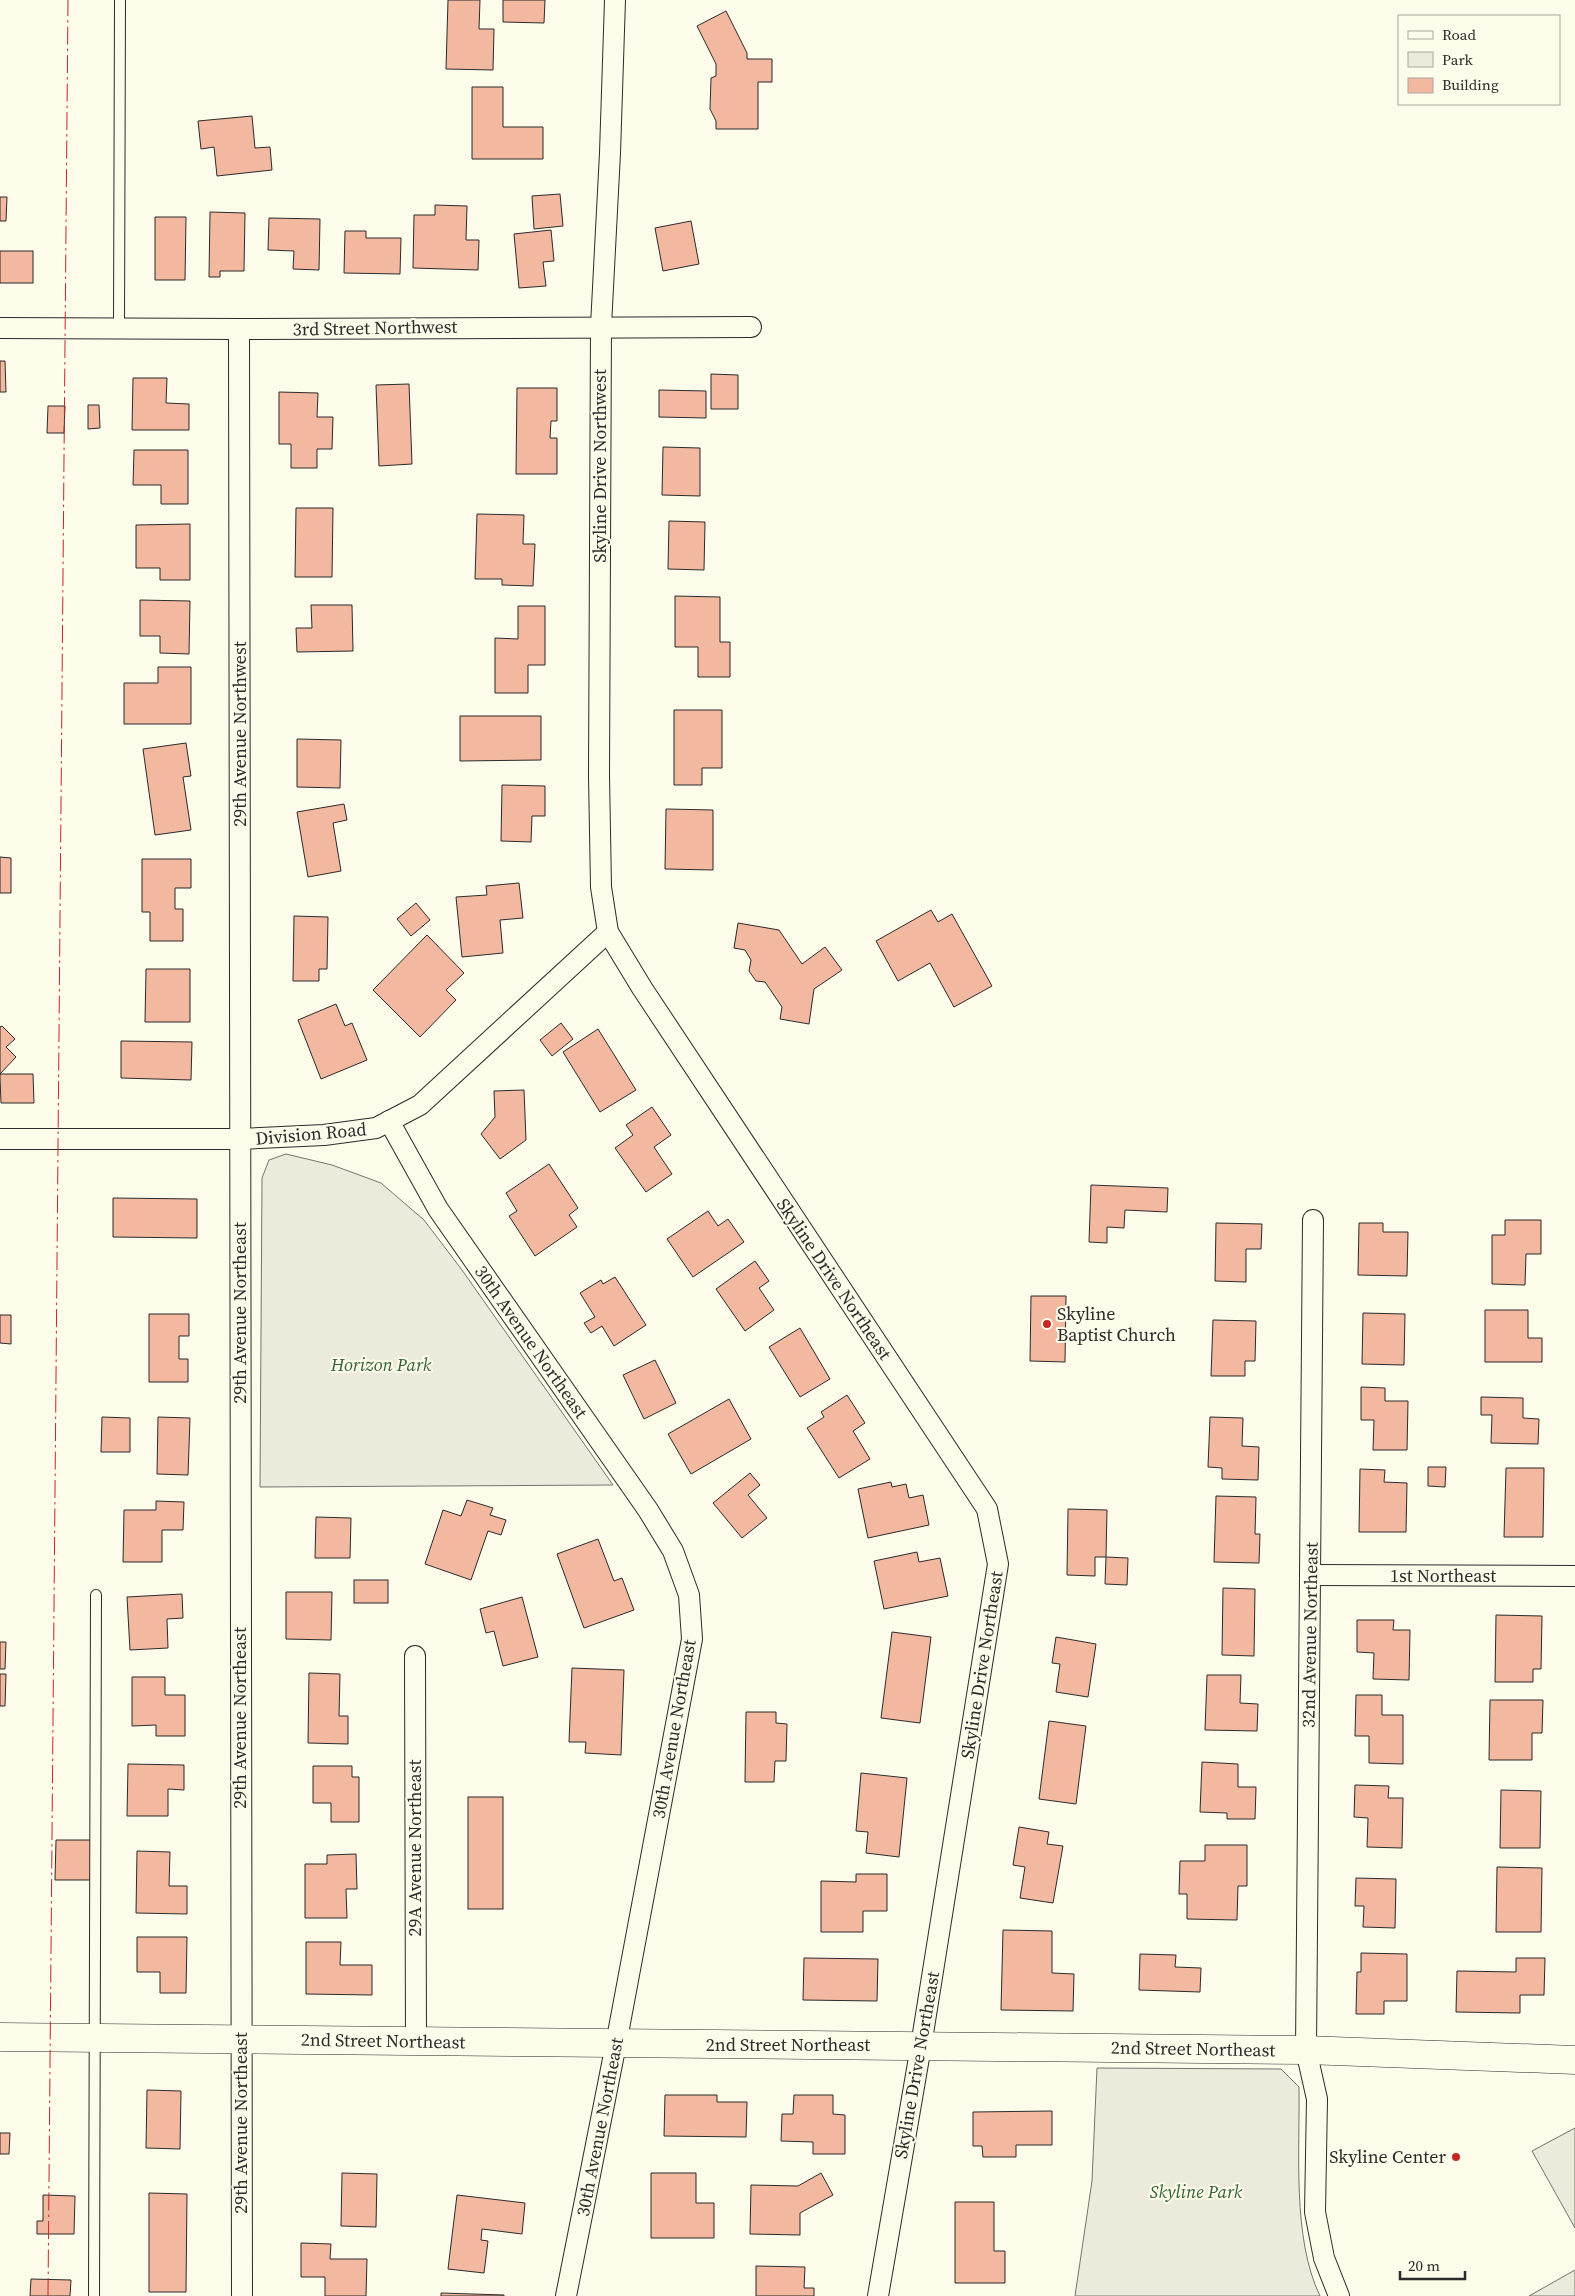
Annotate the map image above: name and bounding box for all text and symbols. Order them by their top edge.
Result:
legend [1398,15,1560,105]
text: Road [1442,24,1476,45]
text: Park [1442,49,1474,70]
text: Building [1442,74,1499,95]
street label: 3rd Street Northwest [292,314,458,341]
street label: Skyline Drive Northwest [587,369,612,563]
street label: 29th Avenue Northwest [227,641,252,827]
street label: Division Road [254,1116,367,1151]
street label: Skyline Drive Northeast [771,1193,898,1364]
street label: 29th Avenue Northeast [227,1222,252,1404]
street label: 30th Avenue Northeast [469,1260,594,1423]
place label: Skyline Baptist Church [1057,1301,1176,1347]
marker: Skyline Baptist Church [1041,1318,1053,1330]
park label: Horizon Park [330,1352,432,1377]
street label: 32nd Avenue Northeast [1295,1542,1324,1728]
street label: 1st Northeast [1390,1563,1496,1588]
street label: Skyline Drive Northeast [954,1569,1009,1761]
street label: 29th Avenue Northeast [227,1627,252,1809]
street label: 30th Avenue Northeast [645,1637,702,1820]
street label: 29A Avenue Northeast [402,1759,427,1936]
street label: Skyline Drive Northeast [888,1969,945,2160]
street label: 2nd Street Northeast [301,2027,466,2054]
street label: 29th Avenue Northeast [228,2032,253,2214]
street label: 2nd Street Northeast [706,2032,870,2057]
street label: 30th Avenue Northeast [570,2035,629,2218]
street label: 2nd Street Northeast [1111,2035,1276,2062]
place label: Skyline Center [1329,2144,1446,2169]
marker: Skyline Center [1450,2151,1462,2163]
park label: Skyline Park [1150,2179,1243,2204]
scale bar [1400,2248,1465,2280]
text: 20 m [1408,2255,1440,2276]

